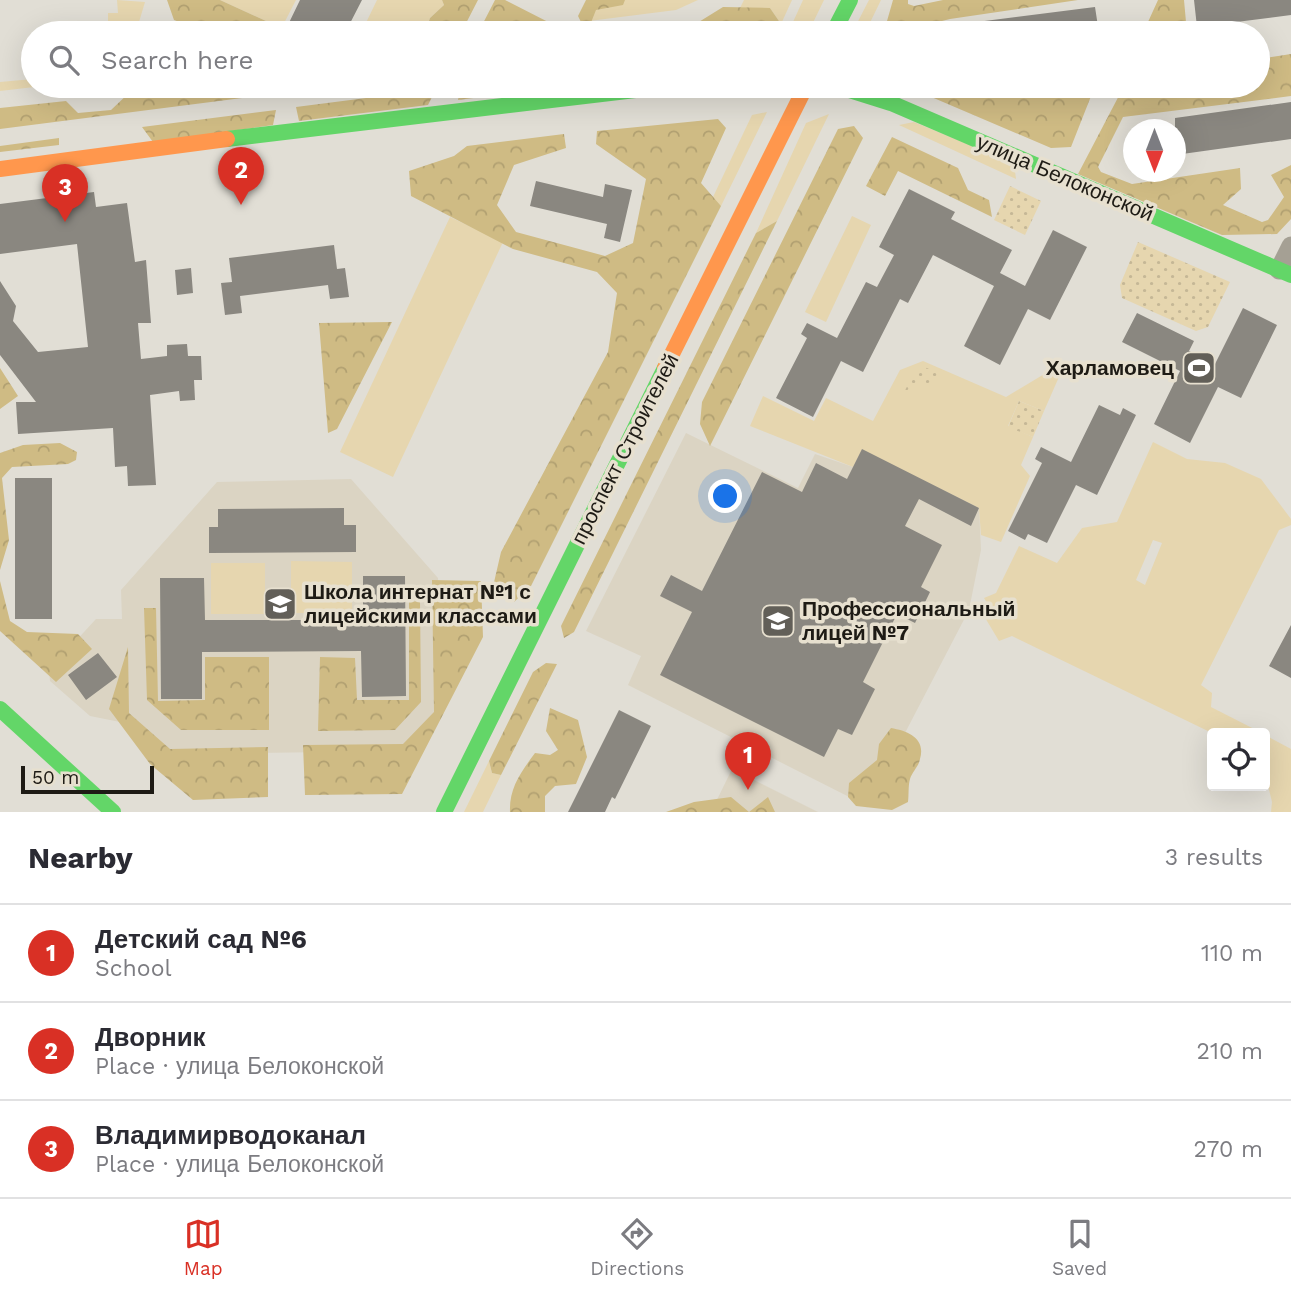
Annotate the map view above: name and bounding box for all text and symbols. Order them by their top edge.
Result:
search box [21,21,1270,98]
icon: search [45,41,83,79]
text: Search here [101,45,253,75]
north arrow [1123,119,1186,182]
street label: улица Белоконской [973,129,1157,226]
pin: 2 [218,147,264,205]
pin: 3 [42,164,88,222]
street label: проспект Строителей [566,349,683,548]
sports icon: Харламовец [1180,349,1218,387]
place label: Харламовец [1046,355,1174,380]
your location [708,479,742,513]
place label: Школа интернат №1 с лицейскими классами [304,579,537,628]
school or university icon: Школа интернат №1 с лицейскими классами [261,585,299,623]
place label: Профессиональный лицей №7 [802,596,1016,645]
school or university icon: Профессиональный лицей №7 [759,602,797,640]
map controls [1207,728,1270,791]
button: locate [1207,728,1270,791]
pin: 1 [725,732,771,790]
scale bar [21,763,154,795]
text: 50 m [32,766,79,789]
text: Nearby [28,840,133,875]
text: 3 results [1165,844,1263,871]
text: Детский сад №6 [95,924,307,954]
text: 1 [46,940,56,967]
text: 110 m [1201,940,1263,967]
text: School [95,955,172,982]
text: Дворник [95,1022,206,1052]
text: 2 [44,1038,58,1065]
text: 210 m [1197,1038,1263,1065]
text: Place · улица Белоконской [95,1053,384,1080]
text: Владимирводоканал [95,1120,366,1150]
text: 3 [44,1136,58,1163]
text: 270 m [1194,1136,1263,1163]
text: Place · улица Белоконской [95,1151,384,1178]
tab: Map [184,1215,223,1280]
tab: Directions [590,1215,684,1280]
tab: Saved [1052,1215,1107,1280]

